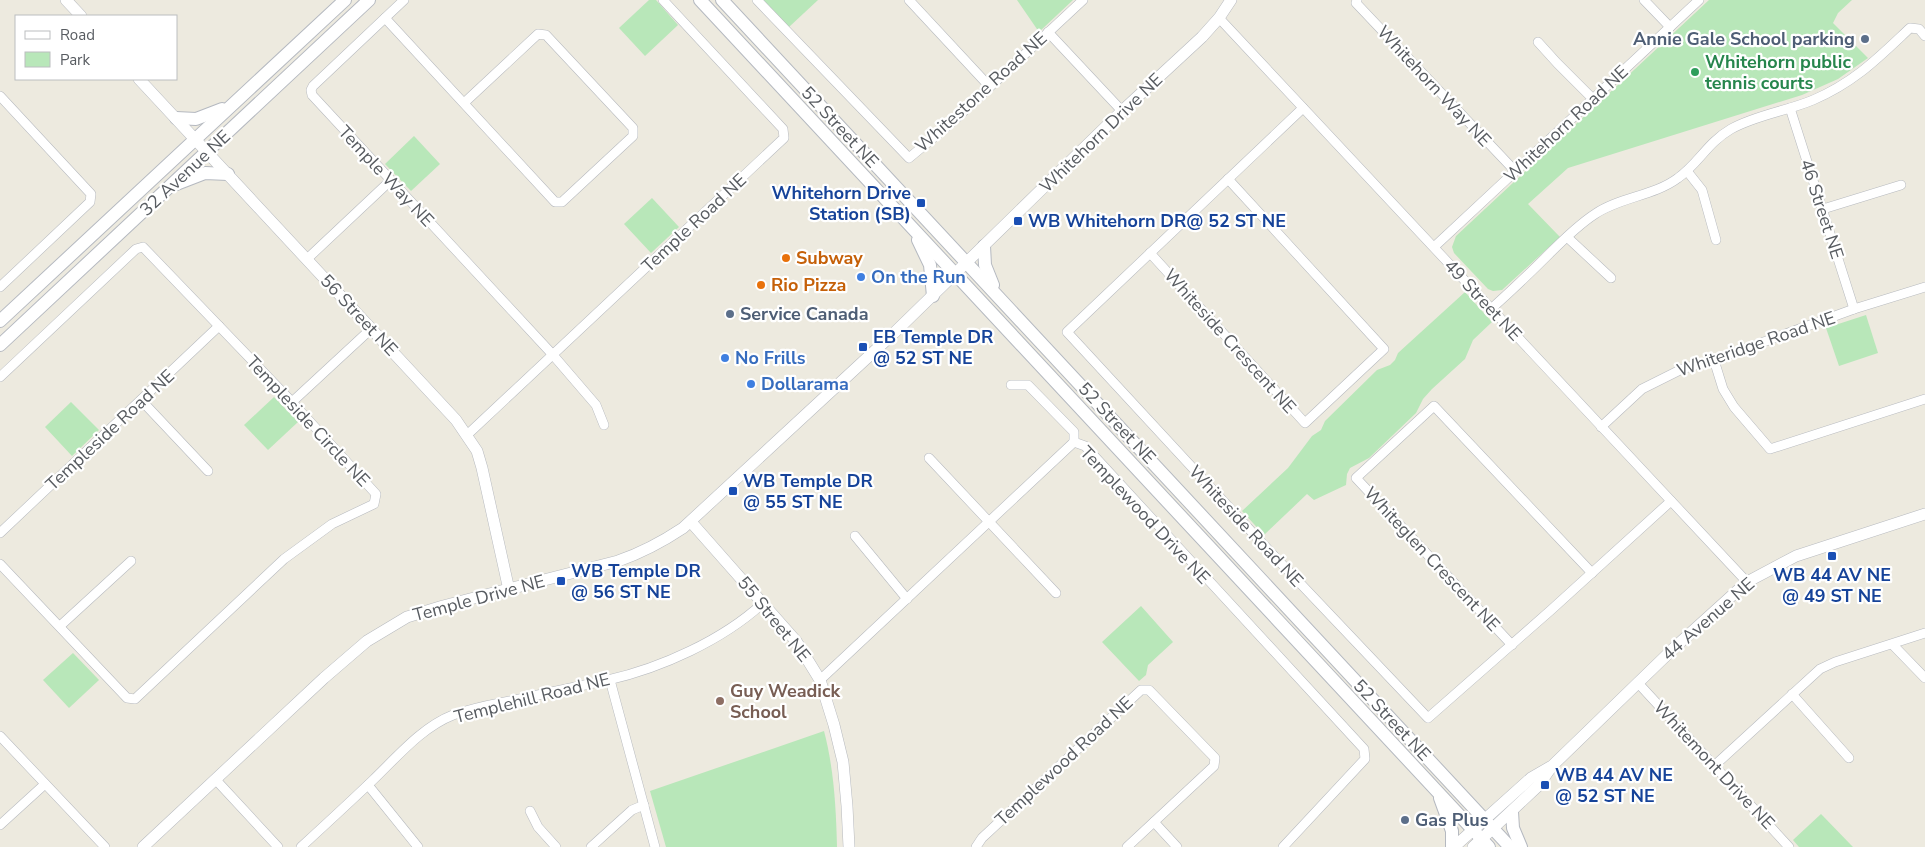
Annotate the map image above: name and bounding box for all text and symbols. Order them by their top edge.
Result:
legend [15,15,178,80]
street label: Whitehorn Way NE [1372,20,1496,152]
text: Road [60,25,95,45]
street label: Whitestone Road NE [910,26,1052,158]
place label: Annie Gale School parking [1633,27,1855,51]
marker: Annie Gale School parking [1859,33,1871,45]
text: Park [60,50,90,70]
place label: Whitehorn public tennis courts [1705,50,1851,95]
street label: Whitehorn Road NE [1499,60,1633,188]
marker: Whitehorn public tennis courts [1689,66,1701,78]
street label: Whitehorn Drive NE [1034,68,1168,198]
street label: 52 Street NE [796,81,884,173]
street label: Temple Way NE [333,120,439,232]
street label: 32 Avenue NE [134,125,236,221]
street label: 46 Street NE [1795,156,1849,262]
street label: Temple Road NE [637,168,751,278]
place label: Whitehorn Drive Station (SB) [772,181,911,226]
marker: Whitehorn Drive Station (SB) [915,197,927,209]
place label: WB Whitehorn DR@ 52 ST NE [1028,209,1286,233]
marker: WB Whitehorn DR@ 52 ST NE [1012,215,1024,227]
place label: Subway [796,246,863,270]
marker: Subway [780,252,792,264]
street label: 49 Street NE [1439,254,1527,346]
street label: Whiteside Crescent NE [1159,264,1301,418]
place label: On the Run [871,265,966,289]
street label: 56 Street NE [315,269,403,361]
marker: On the Run [855,271,867,283]
place label: Rio Pizza [771,273,846,297]
marker: Rio Pizza [755,279,767,291]
place label: Service Canada [740,302,868,326]
street label: Whiteridge Road NE [1674,306,1838,382]
marker: Service Canada [724,308,736,320]
place label: EB Temple DR @ 52 ST NE [873,325,994,370]
marker: EB Temple DR @ 52 ST NE [857,341,869,353]
place label: No Frills [735,346,806,370]
street label: Templeside Circle NE [241,350,375,492]
marker: No Frills [719,352,731,364]
street label: Templeside Road NE [41,364,179,496]
place label: Dollarama [761,372,849,396]
street label: 52 Street NE [1073,377,1161,469]
marker: Dollarama [745,378,757,390]
street label: Templewood Drive NE [1075,441,1215,589]
street label: Whiteside Road NE [1183,460,1309,592]
place label: WB Temple DR @ 55 ST NE [743,469,873,514]
street label: Whiteglen Crescent NE [1359,481,1505,637]
marker: WB Temple DR @ 55 ST NE [727,485,739,497]
marker: WB 44 AV NE @ 49 ST NE [1826,550,1838,562]
place label: WB Temple DR @ 56 ST NE [571,559,701,604]
place label: WB 44 AV NE @ 49 ST NE [1773,563,1891,608]
street label: Temple Drive NE [410,569,548,627]
street label: 55 Street NE [732,571,816,667]
street label: 44 Avenue NE [1656,572,1760,666]
marker: WB Temple DR @ 56 ST NE [555,575,567,587]
street label: Templehill Road NE [452,667,612,729]
street label: 52 Street NE [1348,674,1436,766]
place label: Guy Weadick School [730,679,840,724]
street label: Templewood Road NE [990,691,1138,831]
marker: Guy Weadick School [714,695,726,707]
street label: Whitemont Drive NE [1648,695,1780,835]
place label: WB 44 AV NE @ 52 ST NE [1555,763,1673,808]
marker: WB 44 AV NE @ 52 ST NE [1539,779,1551,791]
place label: Gas Plus [1415,808,1489,832]
marker: Gas Plus [1399,814,1411,826]

